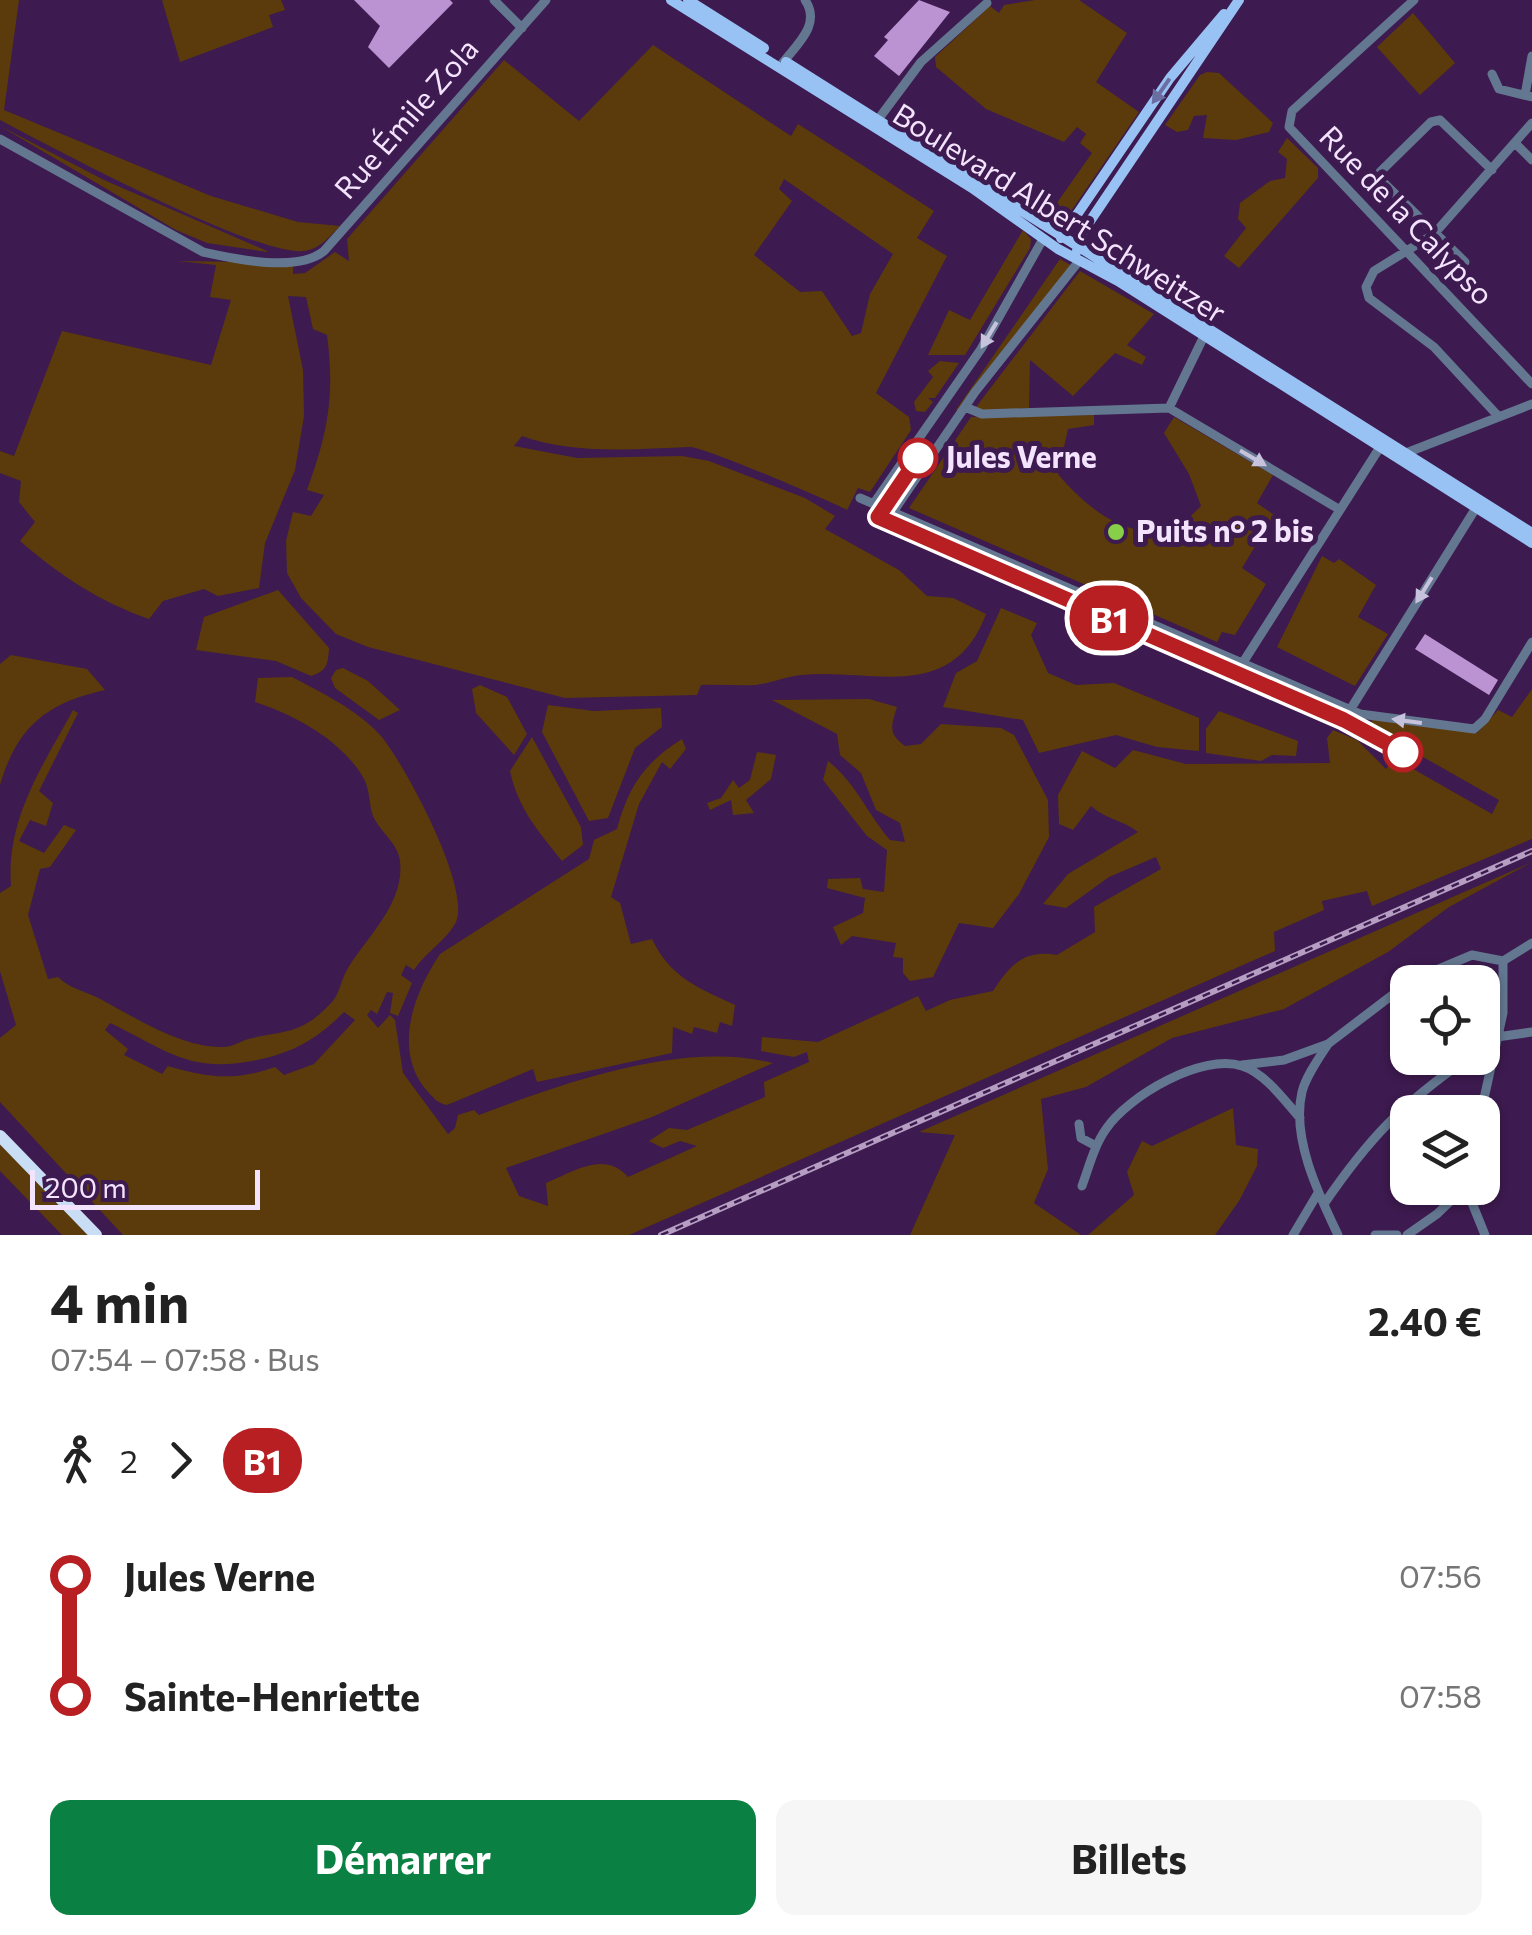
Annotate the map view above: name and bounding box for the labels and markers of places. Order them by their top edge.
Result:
place label: Jules Verne [946,437,1097,474]
marker: Jules Verne [899,439,937,477]
place label: Puits n° 2 bis [1136,511,1314,548]
marker: Puits n° 2 bis [1105,521,1127,543]
unlabelled marker [1384,733,1422,771]

